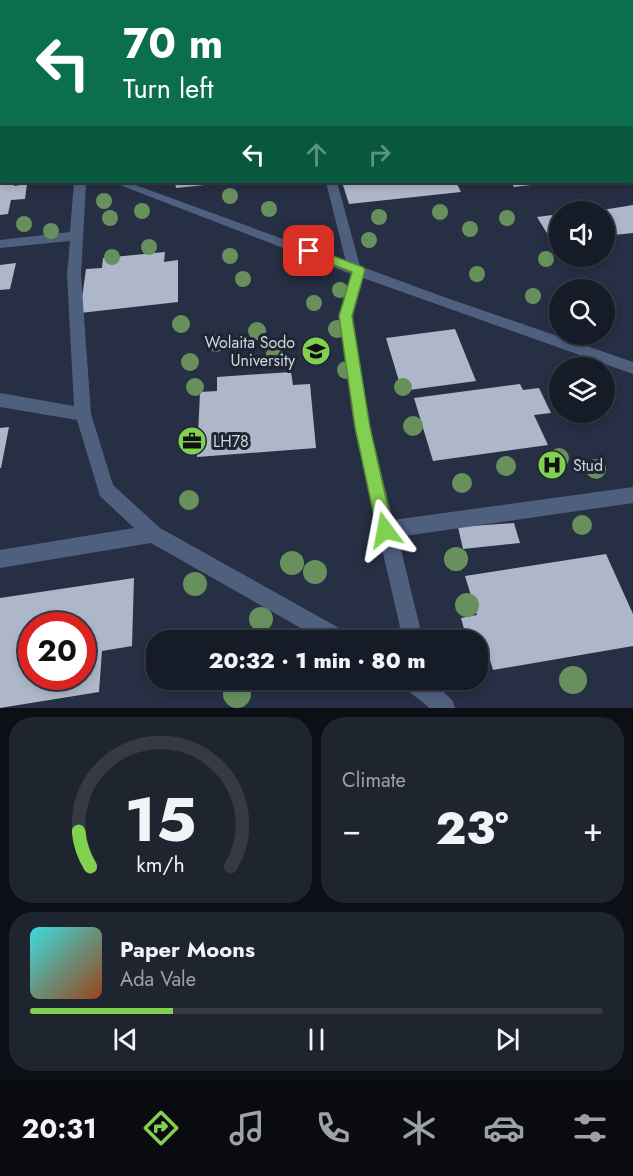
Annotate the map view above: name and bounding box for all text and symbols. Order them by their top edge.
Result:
text: 70 m [123,13,223,74]
icon: left [24,24,102,102]
text: Turn left [123,69,213,108]
icon: left [237,138,270,171]
icon: ahead [300,138,333,171]
icon: right [363,138,396,171]
map controls [549,201,615,423]
button: sound [549,201,615,267]
pin [283,225,334,276]
icon: arrive [292,234,325,267]
button: search [549,279,615,345]
place label: Wolaita Sodo University [204,331,296,372]
school or university icon: Wolaita Sodo University [300,335,332,367]
button: layers [549,357,615,423]
office icon: LH78 [176,425,208,457]
place label: LH78 [213,430,249,453]
hospital icon: Stud [536,449,568,481]
place label: Stud [573,454,603,477]
position arrow [353,498,417,562]
speed limit sign: 20 [18,612,96,690]
text: 20:32 · 1 min · 80 m [208,644,426,676]
text: Climate [342,766,406,795]
text: 15 [124,774,196,864]
text: 23° [435,796,509,861]
text: − [342,806,361,853]
text: + [583,806,603,853]
text: km/h [136,849,185,880]
text: Paper Moons [120,933,255,965]
text: Ada Vale [120,965,196,994]
icon: previous [109,1023,142,1056]
icon: pause [300,1023,333,1056]
icon: next [491,1023,524,1056]
icon: directions [140,1107,182,1149]
icon: music [226,1107,268,1149]
icon: phone [312,1107,354,1149]
icon: climate [398,1107,440,1149]
icon: car [483,1107,525,1149]
icon: filters [569,1107,611,1149]
text: 20:31 [22,1109,97,1148]

